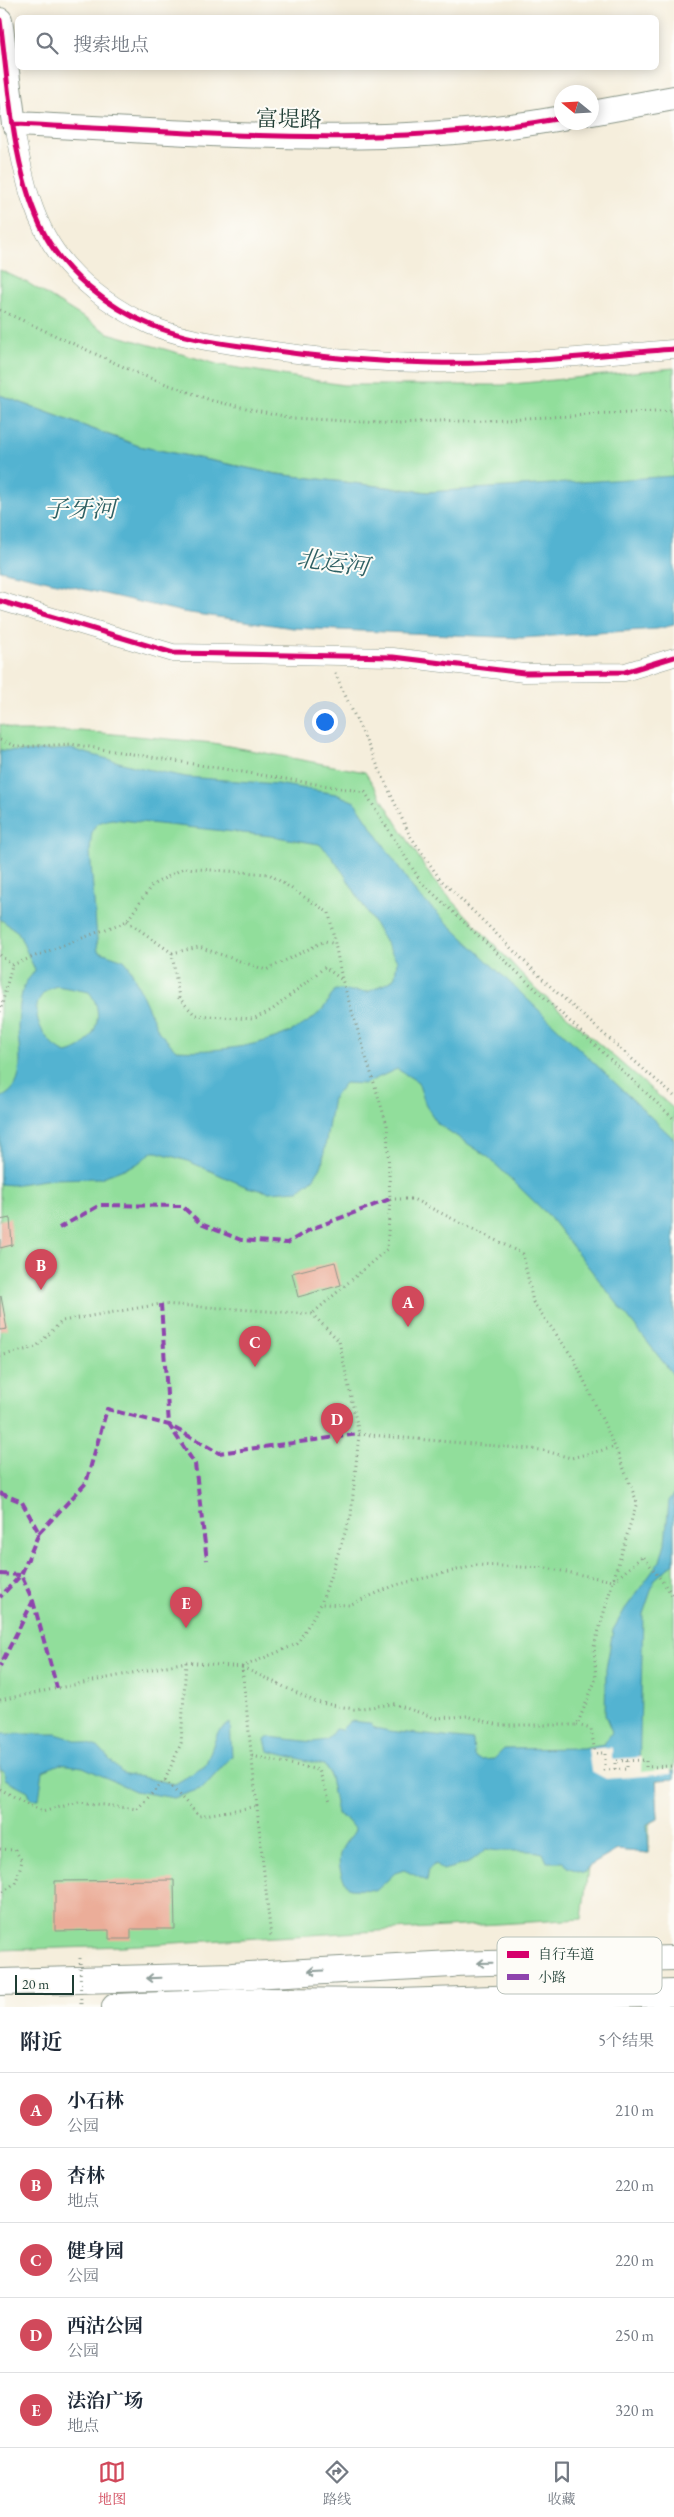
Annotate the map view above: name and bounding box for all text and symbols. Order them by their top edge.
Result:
search box [15,15,659,70]
icon: search [33,29,61,57]
text: 搜索地点 [73,32,149,57]
north arrow [554,85,599,130]
street label: 富堤路 [256,104,322,134]
water label: 子牙河 [44,493,120,524]
water label: 北运河 [295,542,375,583]
your location [312,709,338,735]
pin: B [25,1249,57,1290]
pin: A [392,1286,424,1327]
pin: C [239,1326,271,1367]
pin: D [321,1403,353,1444]
pin: E [170,1587,202,1628]
legend [497,1937,662,1994]
text: 自行车道 [538,1945,594,1963]
one-way arrow [478,1958,494,1968]
one-way arrow [308,1967,324,1976]
text: 小路 [538,1968,566,1986]
scale bar [15,1972,74,1995]
one-way arrow [146,1973,162,1983]
text: 20 m [22,1975,49,1993]
text: 附近 [20,2028,62,2055]
text: 5个结果 [598,2030,654,2051]
text: 小石林 [67,2088,124,2113]
text: A [30,2100,42,2121]
text: 210 m [615,2100,654,2121]
text: 公园 [67,2115,99,2136]
text: 杏林 [67,2163,105,2188]
text: B [31,2175,41,2196]
text: 220 m [615,2175,654,2196]
text: 地点 [67,2190,99,2211]
text: 健身园 [67,2238,124,2263]
text: C [30,2250,42,2271]
text: 220 m [615,2250,654,2271]
text: 公园 [67,2265,99,2286]
text: 西沽公园 [67,2313,143,2338]
text: D [30,2325,42,2346]
text: 250 m [615,2325,654,2346]
text: 公园 [67,2340,99,2361]
text: 法治广场 [67,2388,143,2413]
text: E [31,2400,41,2421]
text: 320 m [615,2400,654,2421]
text: 地点 [67,2415,99,2436]
tab: 地图 [98,2458,126,2508]
tab: 路线 [323,2458,351,2508]
tab: 收藏 [548,2458,576,2508]

